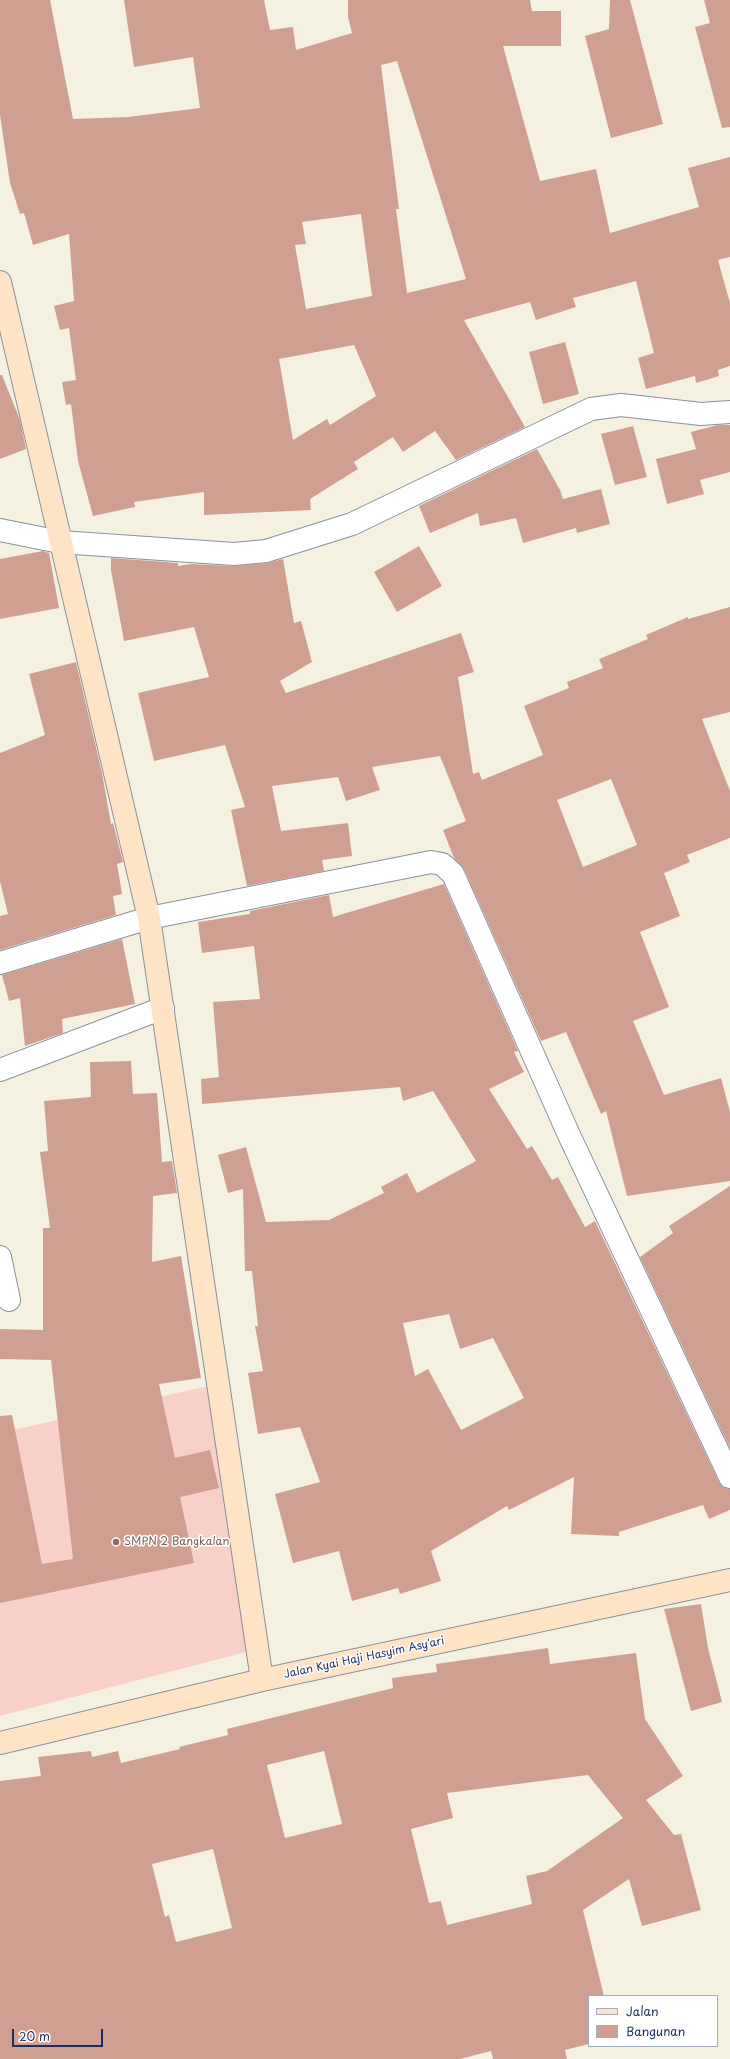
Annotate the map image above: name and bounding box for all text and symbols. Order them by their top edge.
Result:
place label: SMPN 2 Bangkalan [124,1535,229,1549]
marker: SMPN 2 Bangkalan [111,1537,121,1547]
street label: Jalan Kyai Haji Hasyim Asy'ari [282,1634,446,1682]
legend [588,1995,718,2047]
text: Jalan [626,2002,659,2020]
scale bar [14,2021,105,2047]
text: Bangunan [626,2022,685,2040]
text: 20 m [19,2027,50,2045]

